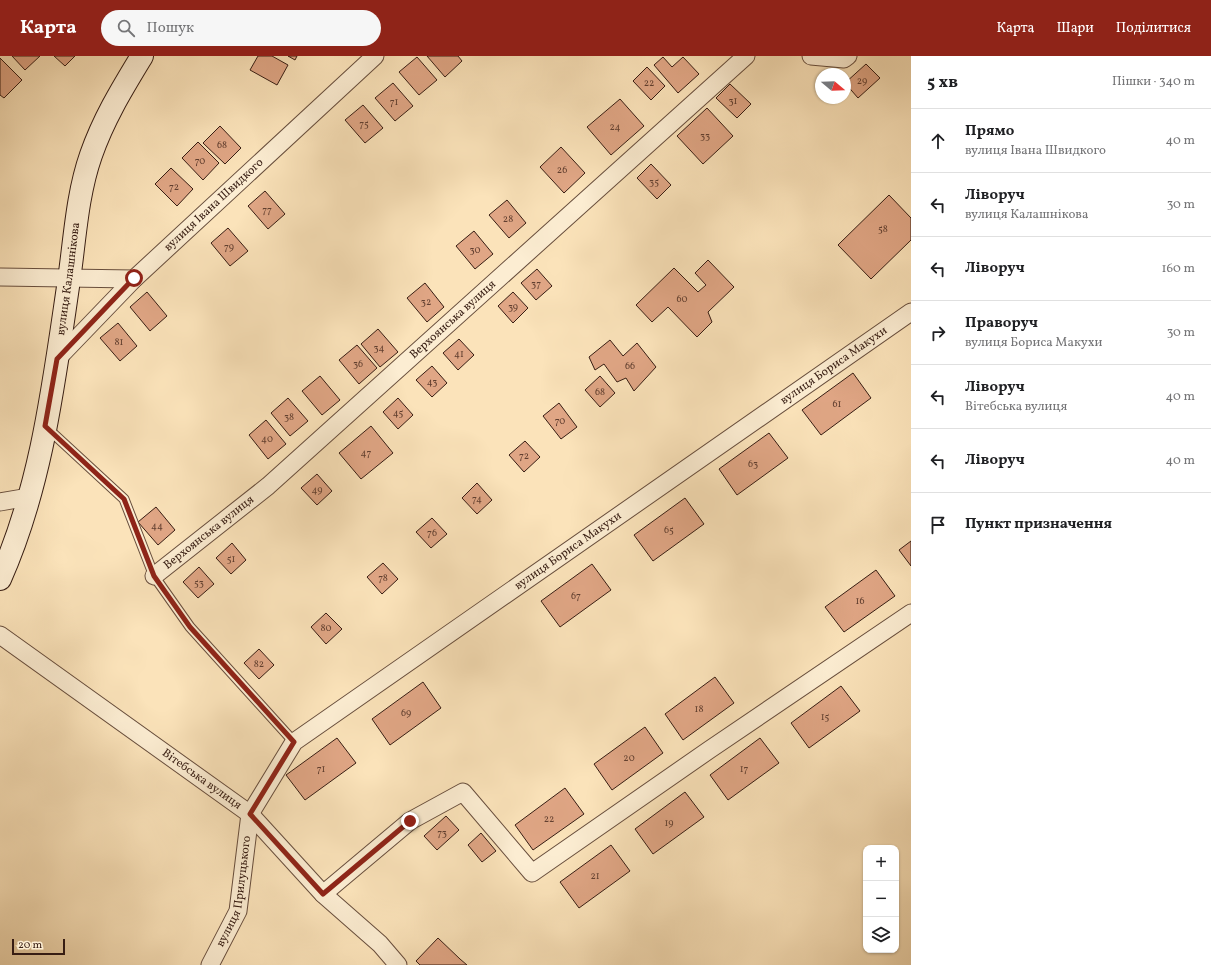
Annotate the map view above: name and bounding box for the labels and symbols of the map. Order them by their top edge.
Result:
north arrow [815,68,851,104]
house number: 29 [857,74,867,88]
house number: 22 [644,76,654,90]
house number: 31 [728,94,738,108]
house number: 71 [390,95,398,109]
house number: 75 [359,117,369,131]
house number: 24 [609,120,621,134]
house number: 33 [700,129,710,143]
house number: 68 [217,138,227,152]
house number: 70 [195,154,205,168]
street label: вулиця Івана Швидкого [161,155,267,255]
house number: 26 [557,163,567,177]
house number: 35 [649,175,659,189]
house number: 72 [169,180,179,194]
house number: 77 [262,203,272,217]
house number: 28 [503,212,513,226]
street label: вулиця Калашнікова [53,221,84,336]
house number: 58 [878,222,888,236]
house number: 79 [224,240,234,254]
house number: 30 [470,243,480,257]
route start [125,269,143,287]
street label: Верхоянська вулиця [406,277,500,363]
house number: 37 [531,277,541,291]
house number: 60 [676,292,688,306]
house number: 32 [421,295,431,309]
house number: 39 [508,300,518,314]
street label: вулиця Бориса Макухи [777,323,891,409]
house number: 81 [115,335,124,349]
house number: 34 [373,341,385,355]
house number: 41 [454,347,464,361]
house number: 36 [353,357,363,371]
house number: 66 [625,359,635,373]
house number: 43 [427,375,437,389]
house number: 68 [595,385,605,399]
house number: 61 [833,397,842,411]
house number: 45 [393,406,403,420]
house number: 38 [284,410,294,424]
house number: 70 [555,414,565,428]
house number: 40 [261,432,273,446]
house number: 47 [361,446,372,460]
house number: 72 [519,449,529,463]
house number: 63 [748,457,758,471]
house number: 49 [312,483,322,497]
street label: Верхоянська вулиця [160,492,257,573]
house number: 74 [472,492,482,506]
street label: вулиця Бориса Макухи [511,508,625,594]
house number: 44 [151,519,163,533]
house number: 65 [664,523,674,537]
house number: 76 [427,526,437,540]
house number: 51 [227,552,235,566]
house number: 78 [378,571,388,585]
house number: 53 [194,576,204,590]
house number: 67 [571,589,581,603]
house number: 16 [856,594,864,608]
house number: 80 [320,621,332,635]
house number: 82 [254,657,264,671]
house number: 18 [695,702,703,716]
house number: 69 [401,706,411,720]
house number: 15 [821,710,830,724]
street label: Вітебська вулиця [159,745,245,813]
house number: 20 [623,751,635,765]
house number: 71 [317,762,325,776]
house number: 17 [740,762,749,776]
route end [401,812,419,830]
house number: 22 [544,812,554,826]
house number: 19 [664,816,674,830]
house number: 73 [437,826,447,840]
street label: вулиця Прилуцького [213,835,255,950]
house number: 21 [590,869,600,883]
scale bar [12,937,65,956]

